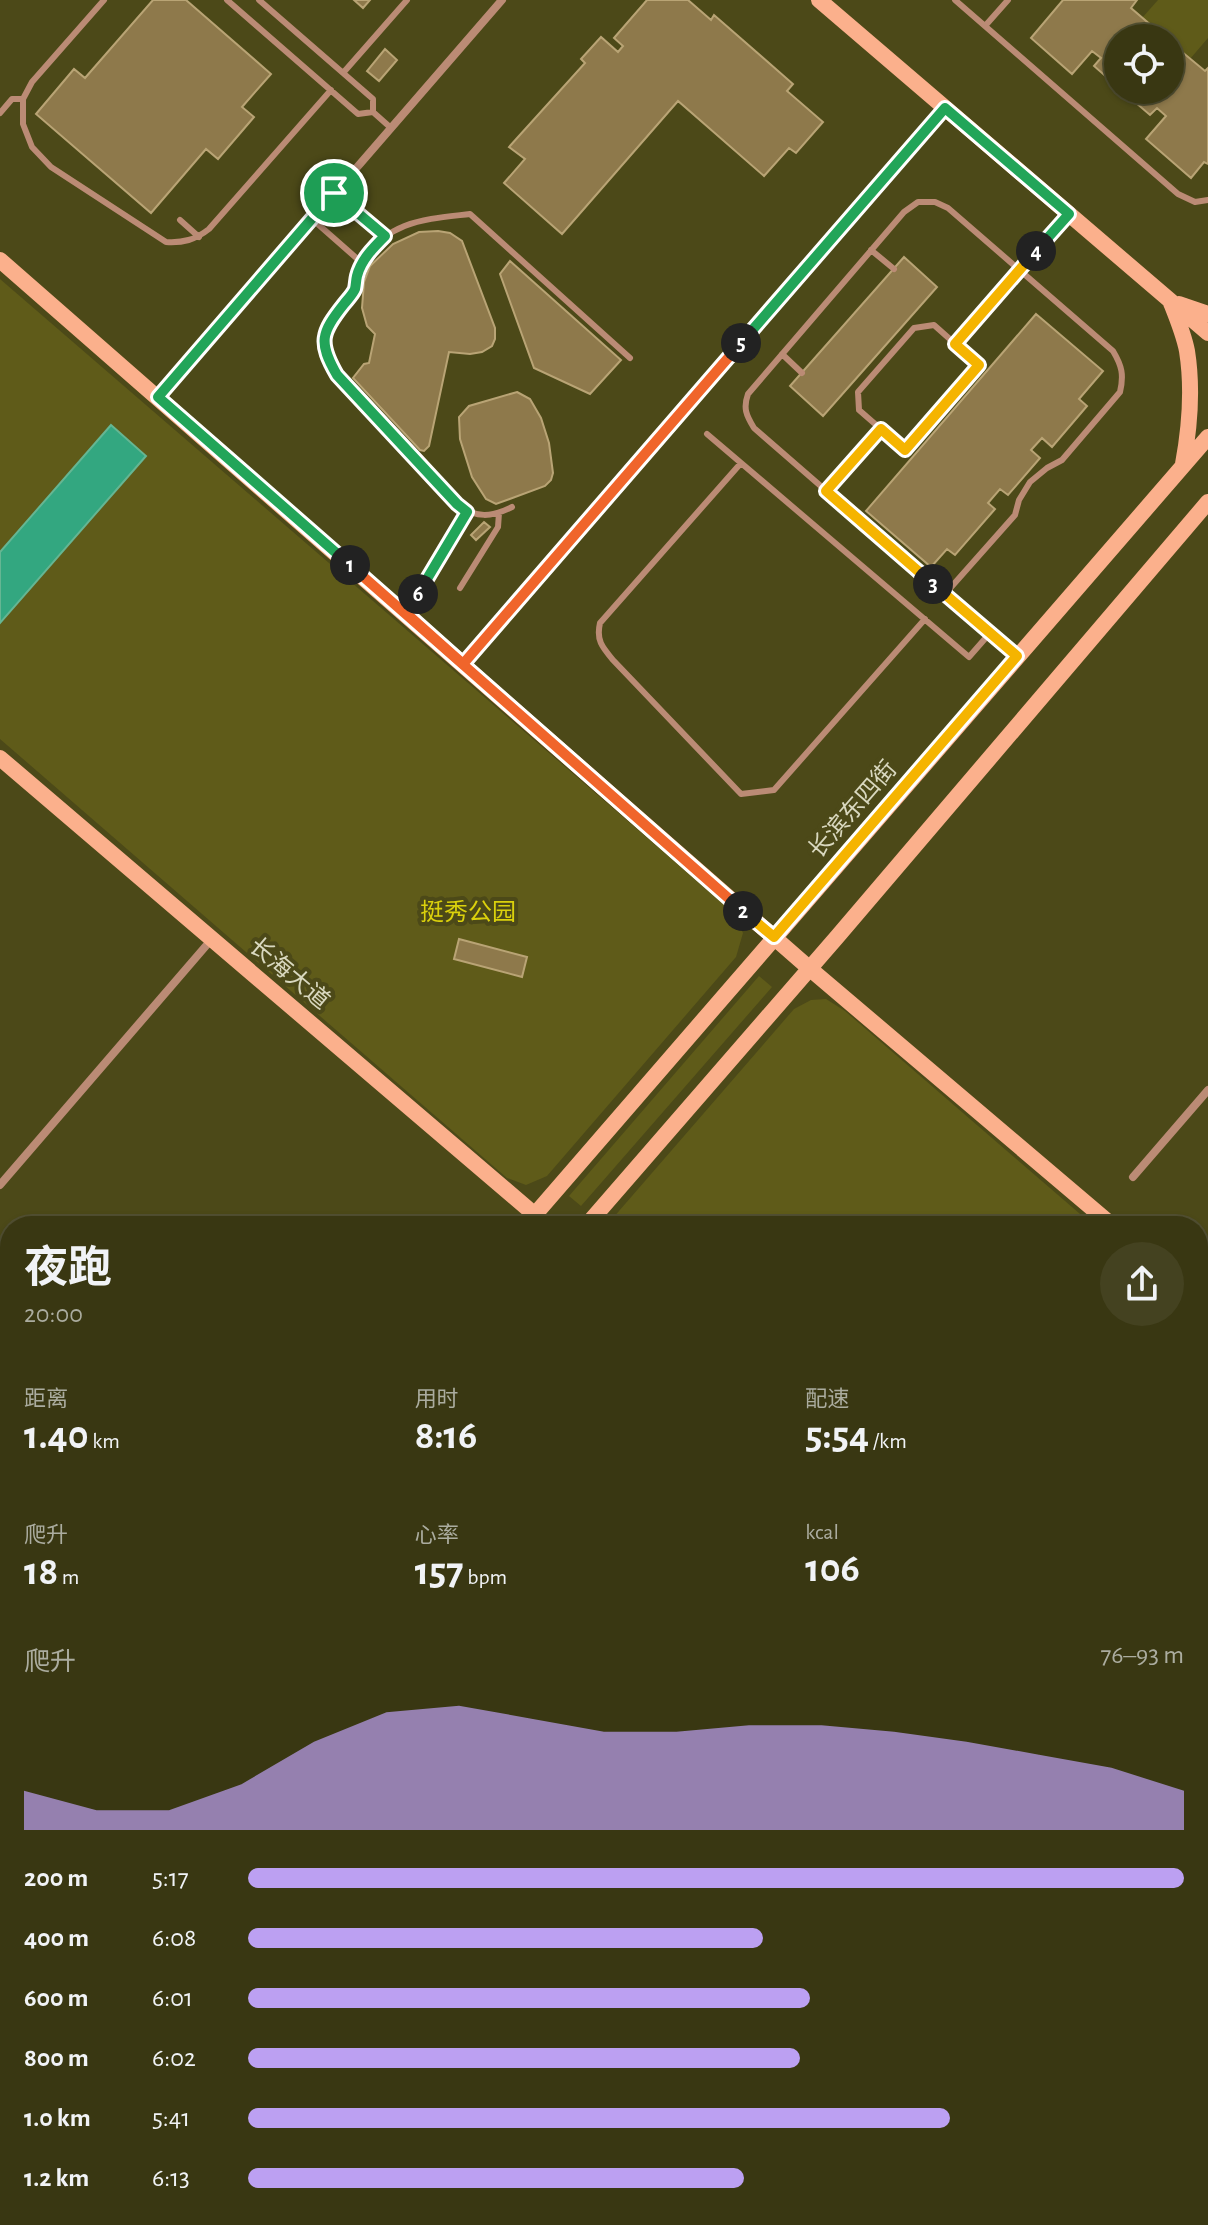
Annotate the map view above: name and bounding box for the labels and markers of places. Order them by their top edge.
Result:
pin [300,159,368,227]
pin: 4 [1016,231,1056,271]
pin: 5 [721,323,761,363]
pin: 1 [330,545,370,585]
pin: 3 [913,564,953,604]
pin: 6 [398,574,438,614]
pin: 2 [723,891,763,931]

